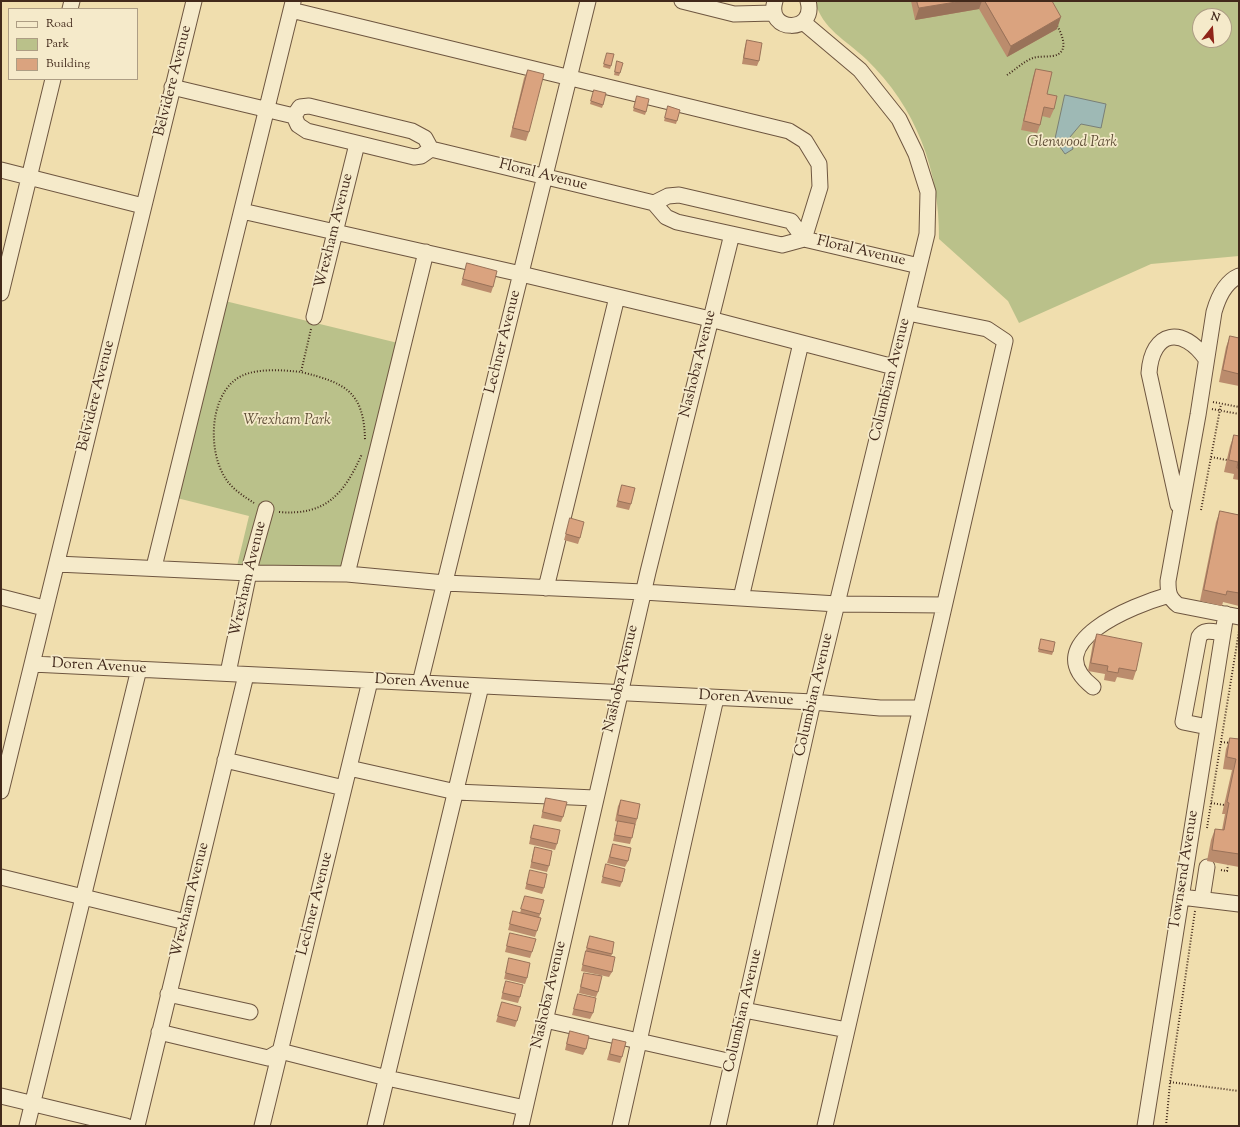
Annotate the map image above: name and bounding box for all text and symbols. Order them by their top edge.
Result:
legend [8,8,138,80]
north arrow [1192,8,1232,48]
text: N [1209,9,1222,26]
text: Road [46,15,73,33]
street label: Belvidere Avenue [152,24,196,138]
text: Park [46,35,69,53]
text: Building [46,55,90,73]
park label: Glenwood Park [1027,134,1117,152]
street label: Floral Avenue [497,156,589,196]
street label: Wrexham Avenue [312,172,358,290]
street label: Floral Avenue [815,233,907,271]
street label: Lechner Avenue [482,288,526,396]
street label: Nashoba Avenue [677,309,721,419]
street label: Columbian Avenue [867,317,915,443]
street label: Belvidere Avenue [75,339,119,453]
park label: Wrexham Park [243,412,331,430]
street label: Wrexham Avenue [227,520,271,638]
street label: Nashoba Avenue [601,623,643,735]
street label: Columbian Avenue [792,631,838,759]
street label: Doren Avenue [51,656,147,678]
street label: Doren Avenue [374,672,470,694]
street label: Doren Avenue [698,688,794,710]
street label: Townsend Avenue [1167,809,1203,931]
street label: Wrexham Avenue [168,841,214,959]
street label: Lechner Avenue [294,850,338,958]
street label: Nashoba Avenue [529,939,571,1051]
street label: Columbian Avenue [721,947,767,1075]

